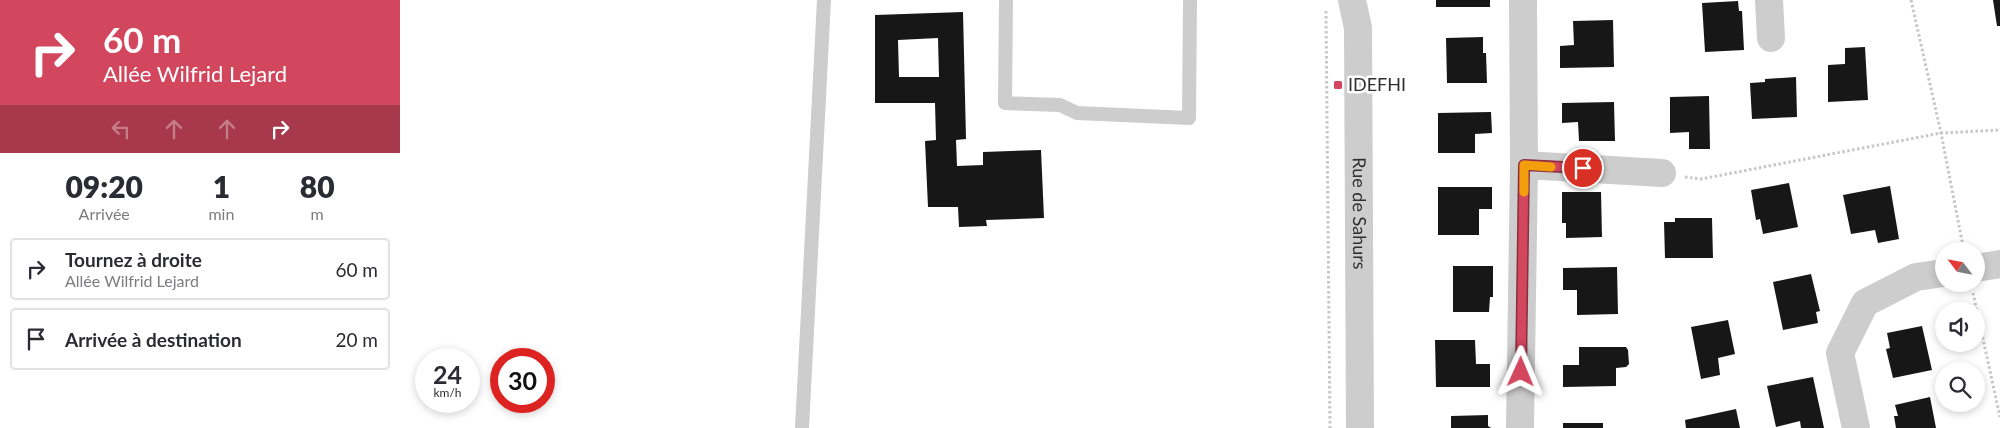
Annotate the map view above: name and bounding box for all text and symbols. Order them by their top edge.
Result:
text: 60 m [103,18,181,60]
icon: right [20,20,85,85]
text: Allée Wilfrid Lejard [103,60,287,87]
place label: IDEFHI [1348,73,1406,95]
marker: IDEFHI [1332,79,1344,91]
icon: left [107,115,135,143]
icon: ahead [160,115,188,143]
icon: ahead [213,115,241,143]
icon: right [266,115,294,143]
pin [1562,147,1604,189]
icon: arrive [1569,154,1597,182]
street label: Rue de Sahurs [1349,157,1371,270]
text: 09:20 [65,168,143,204]
text: 1 [213,168,230,204]
text: 80 [300,168,335,204]
text: Arrivée [79,204,130,223]
text: min [208,204,234,223]
text: m [311,204,324,223]
north arrow [1935,242,1985,292]
map controls [1935,242,1985,412]
text: Tournez à droite [65,248,202,271]
icon: right [22,255,50,283]
text: 60 m [335,258,378,281]
text: Allée Wilfrid Lejard [65,271,199,290]
button: sound [1935,302,1985,352]
icon: arrive [22,325,50,353]
text: Arrivée à destination [65,328,242,351]
text: 20 m [335,328,378,351]
position arrow [1494,345,1546,397]
speed limit sign: 30 [490,348,555,413]
text: 24 [433,359,462,389]
button: search [1935,362,1985,412]
text: km/h [433,385,462,400]

